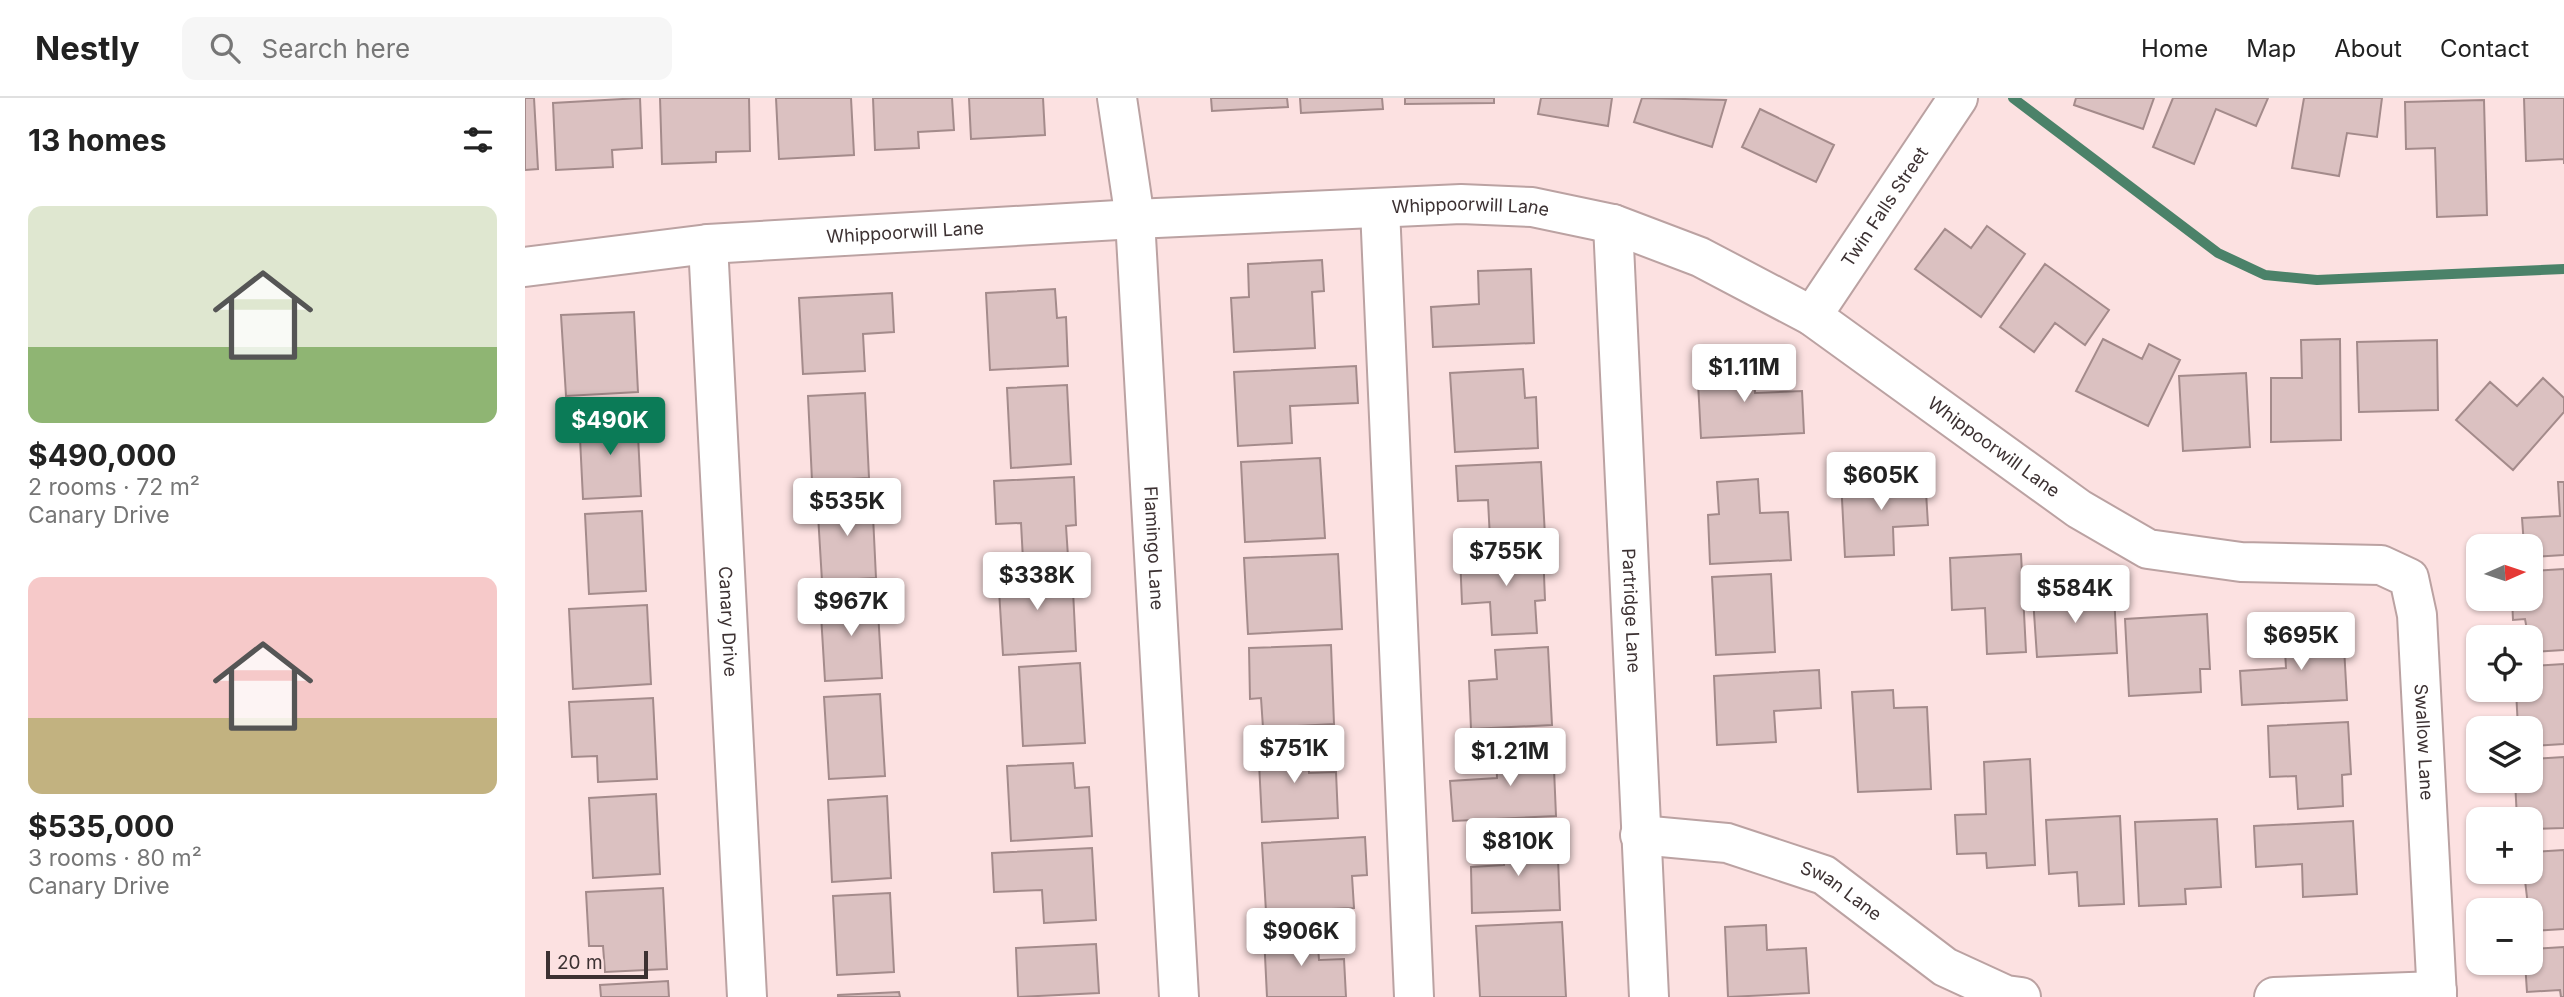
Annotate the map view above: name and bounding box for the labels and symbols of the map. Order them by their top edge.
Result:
street label: Twin Falls Street [1837,143,1932,271]
street label: Whippoorwill Lane [1391,193,1551,220]
street label: Whippoorwill Lane [826,217,985,247]
pin: $1.11M [1687,344,1801,404]
street label: Whippoorwill Lane [1924,392,2064,502]
pin: $490K [561,398,659,457]
pin: $605K [1832,452,1930,512]
pin: $535K [798,478,896,538]
street label: Flamingo Lane [1140,486,1168,611]
pin: $755K [1457,528,1555,588]
north arrow [2466,534,2543,611]
street label: Partridge Lane [1618,548,1645,674]
pin: $338K [988,552,1086,612]
street label: Canary Drive [715,566,741,677]
pin: $584K [2026,566,2124,625]
pin: $967K [802,578,900,638]
pin: $695K [2252,612,2350,672]
street label: Swallow Lane [2411,683,2438,801]
pin: $751K [1245,726,1343,785]
pin: $1.21M [1453,728,1567,788]
pin: $810K [1469,818,1567,878]
street label: Swan Lane [1798,857,1886,925]
pin: $906K [1252,908,1350,968]
scale bar [546,948,647,980]

